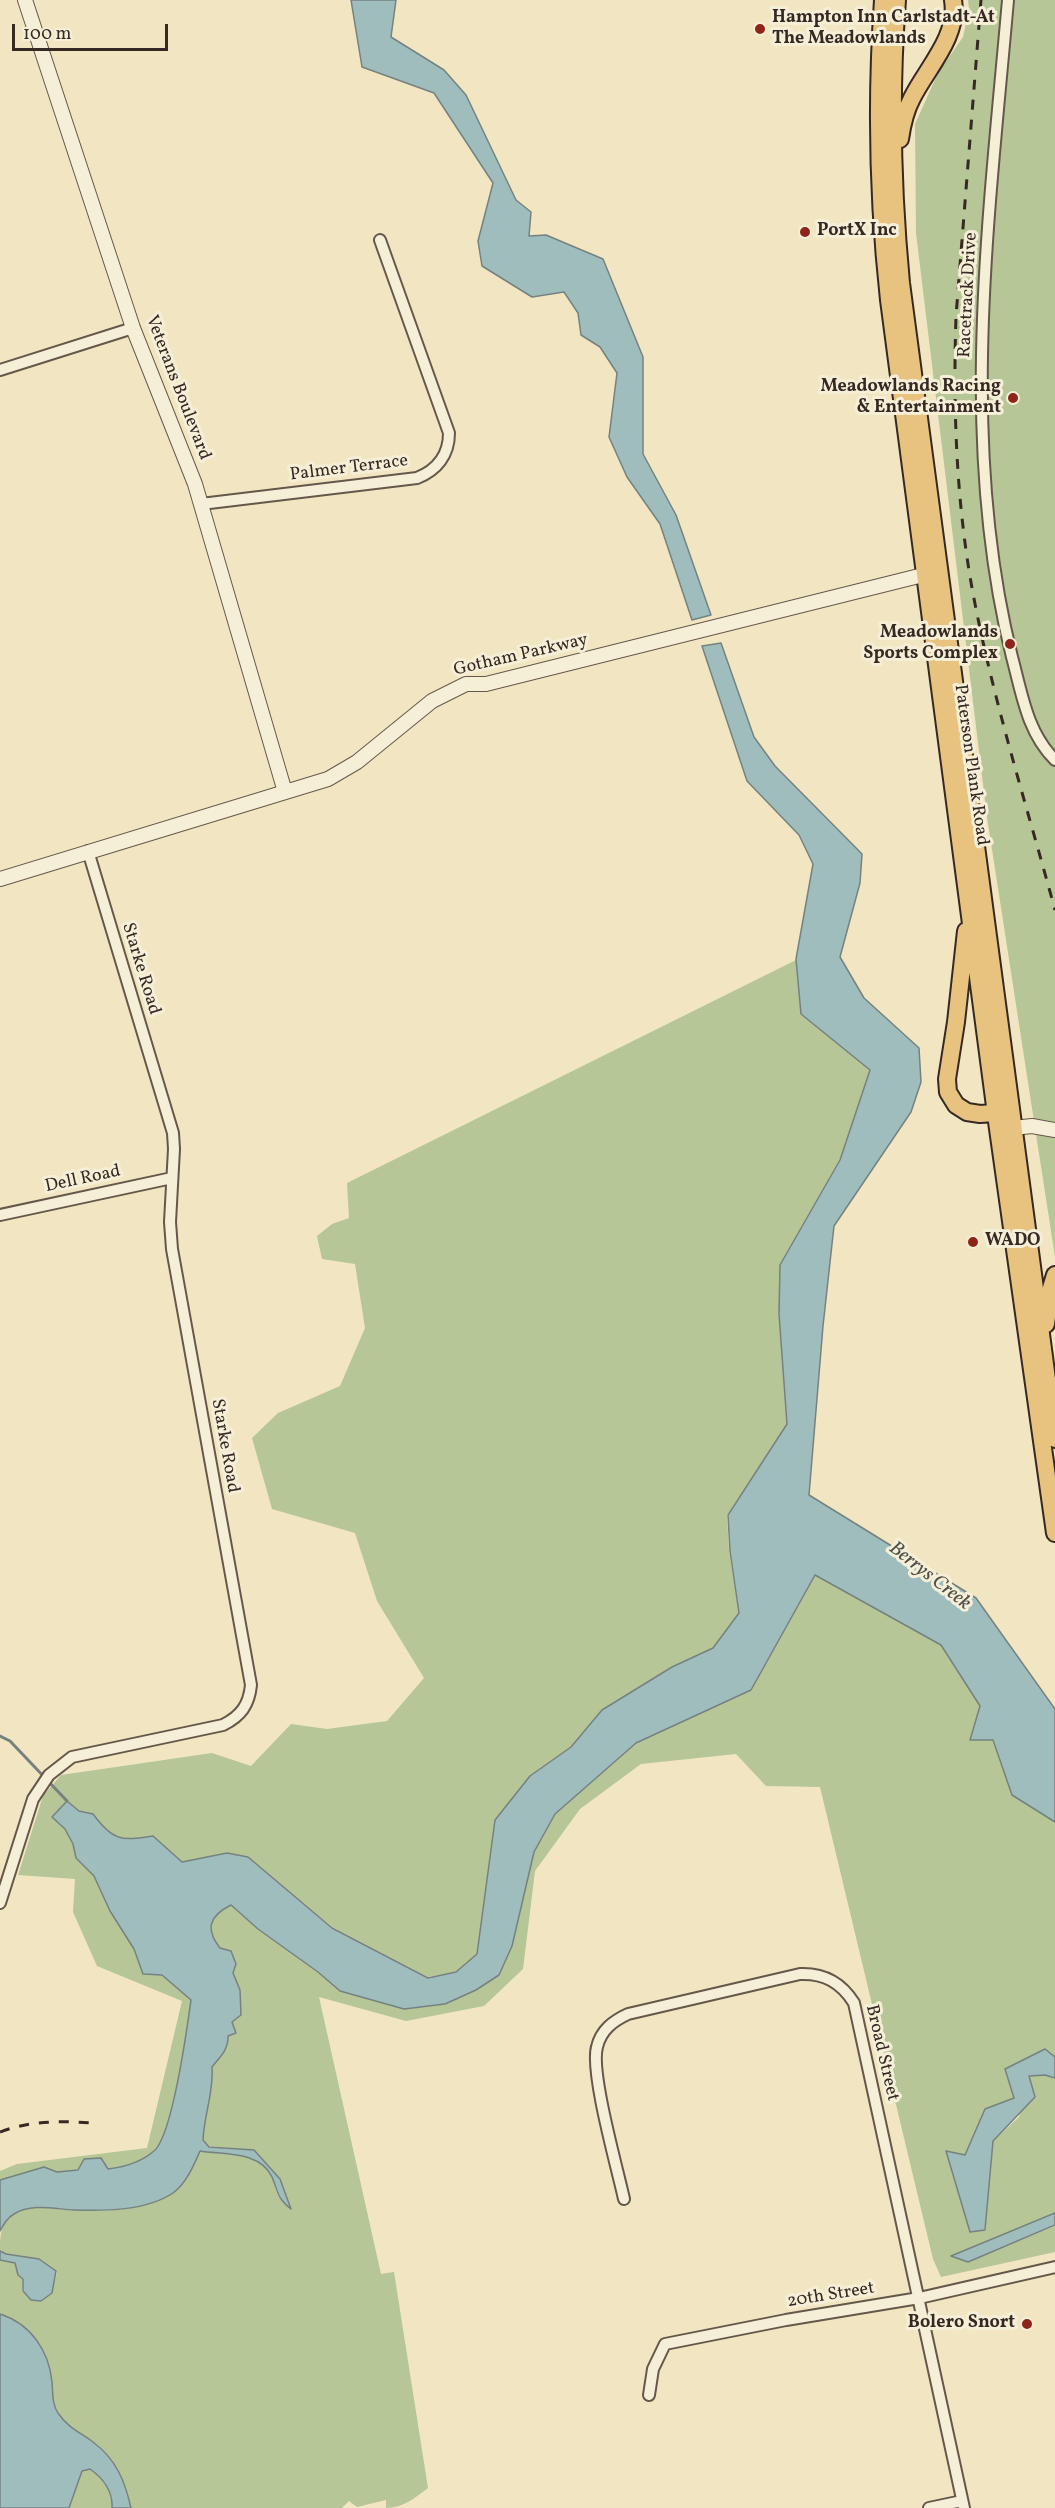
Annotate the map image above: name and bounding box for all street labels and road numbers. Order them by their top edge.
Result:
street label: Racetrack Drive [955,232,983,358]
street label: Veterans Boulevard [139,313,215,463]
street label: Palmer Terrace [289,451,409,487]
street label: Gotham Parkway [452,630,590,682]
street label: Paterson Plank Road [948,683,992,847]
street label: Starke Road [116,920,164,1018]
street label: Dell Road [43,1161,123,1199]
street label: Starke Road [205,1397,243,1495]
street label: Broad Street [859,2003,903,2103]
street label: 20th Street [786,2278,876,2314]

